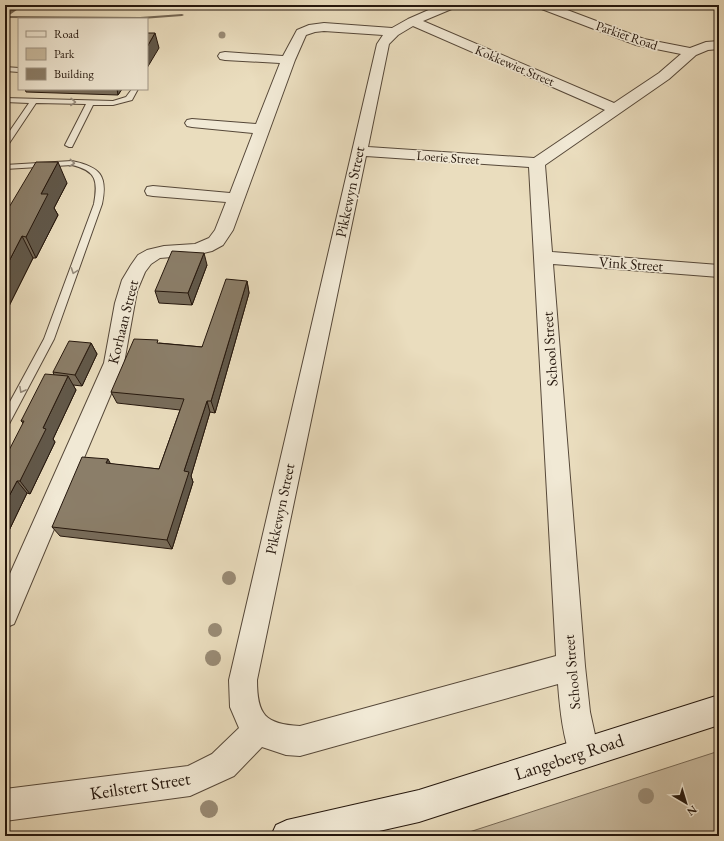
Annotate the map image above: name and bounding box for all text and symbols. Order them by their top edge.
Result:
street label: Parkiet Road [594,17,660,54]
legend [18,18,148,90]
text: Road [54,26,80,42]
street label: Kokkewiet Street [472,41,557,90]
text: Park [54,46,75,62]
text: Building [54,66,95,82]
one-way arrow [70,98,76,106]
street label: Pikkewyn Street [331,144,368,239]
street label: Loerie Street [416,147,480,168]
one-way arrow [69,159,75,168]
street label: Vink Street [598,252,664,275]
one-way arrow [70,267,78,274]
street label: Korhaan Street [103,277,142,366]
street label: School Street [537,311,562,387]
one-way arrow [20,385,27,393]
street label: Pikkewyn Street [261,461,298,556]
street label: School Street [559,634,584,710]
street label: Langeberg Road [511,728,627,785]
street label: Keilstert Street [88,766,192,805]
north arrow [666,783,706,823]
text: N [684,803,700,819]

